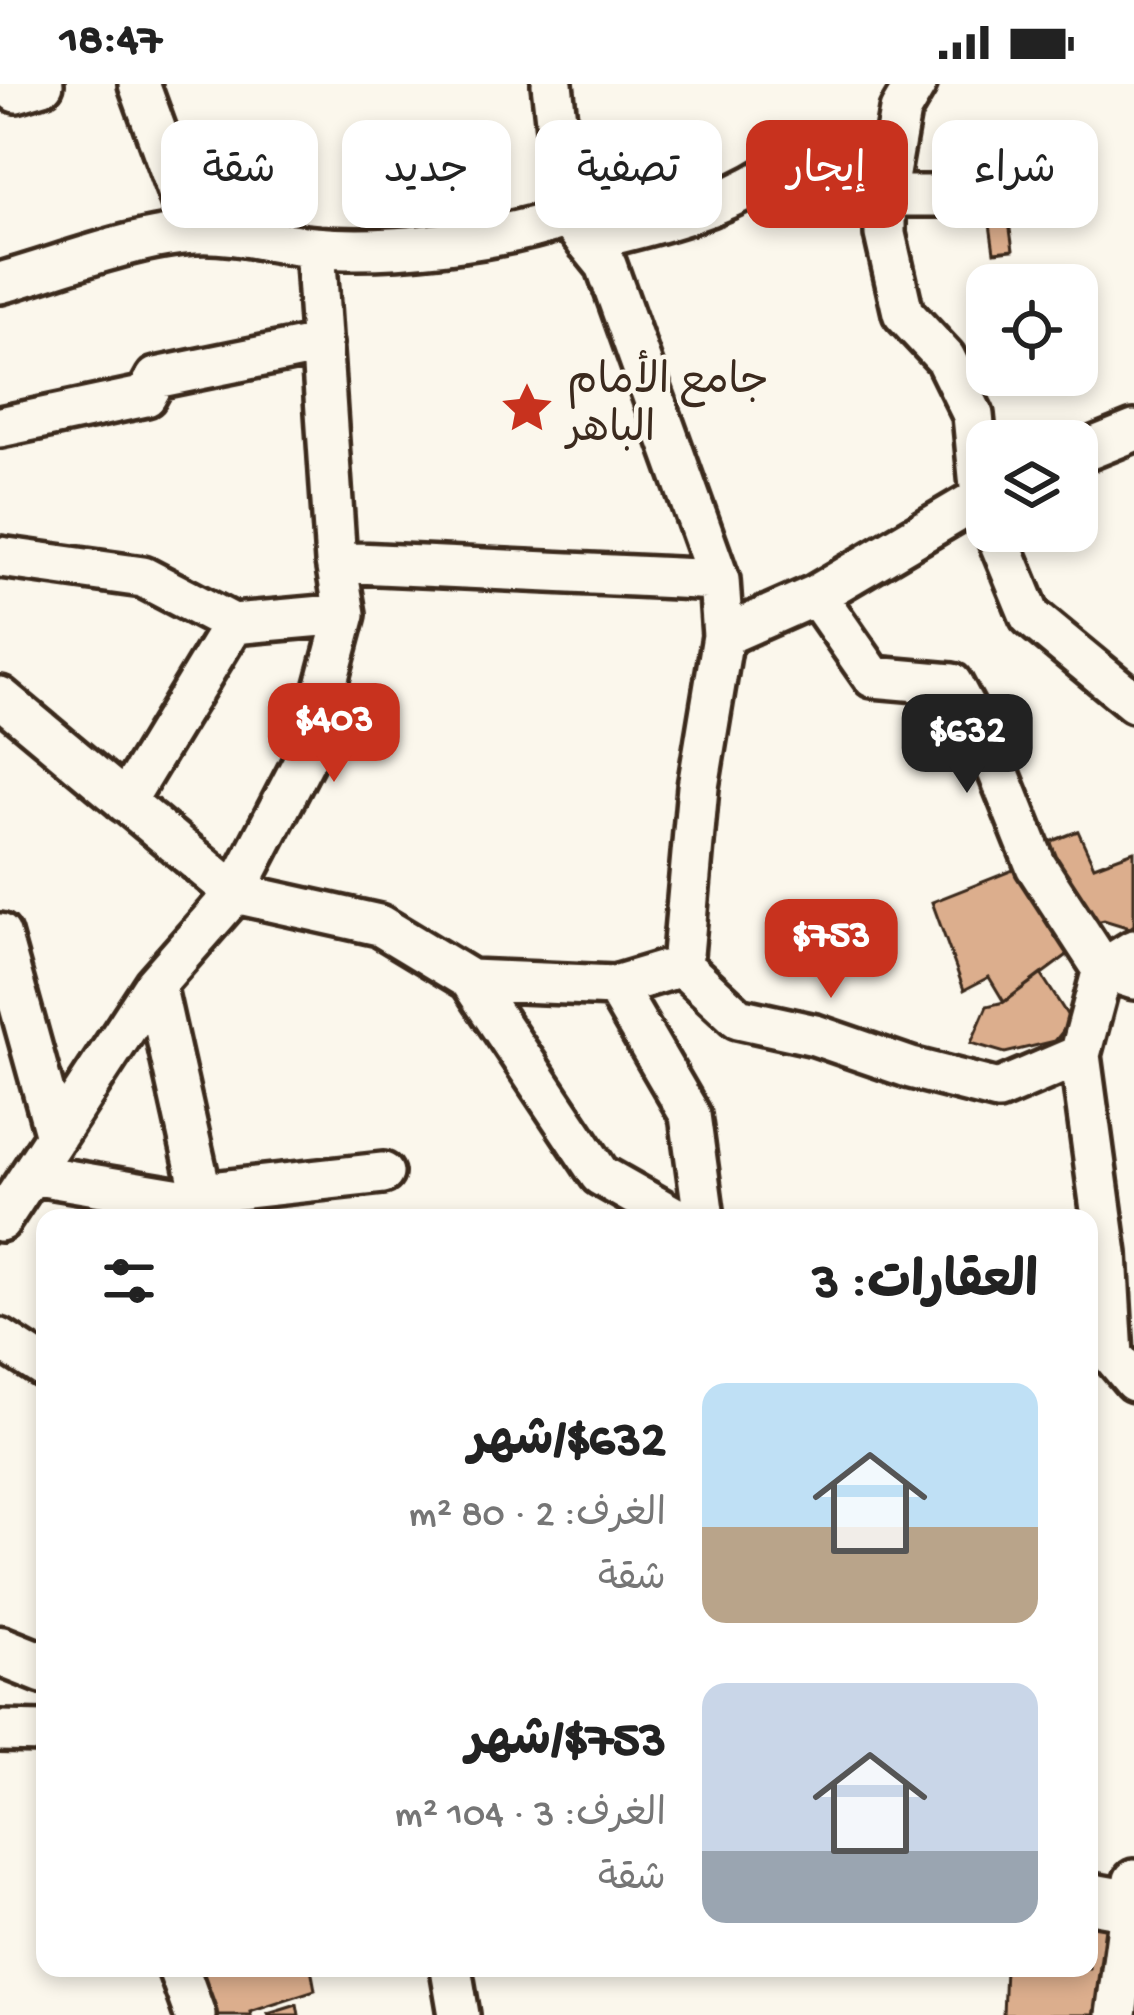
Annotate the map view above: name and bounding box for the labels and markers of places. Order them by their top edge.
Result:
place label: جامع الأمام الباهر [564,350,769,457]
place icon: جامع الأمام الباهر [498,379,556,437]
pin: $403 [263,683,405,785]
pin: $632 [896,694,1038,796]
pin: $753 [760,899,902,1001]

